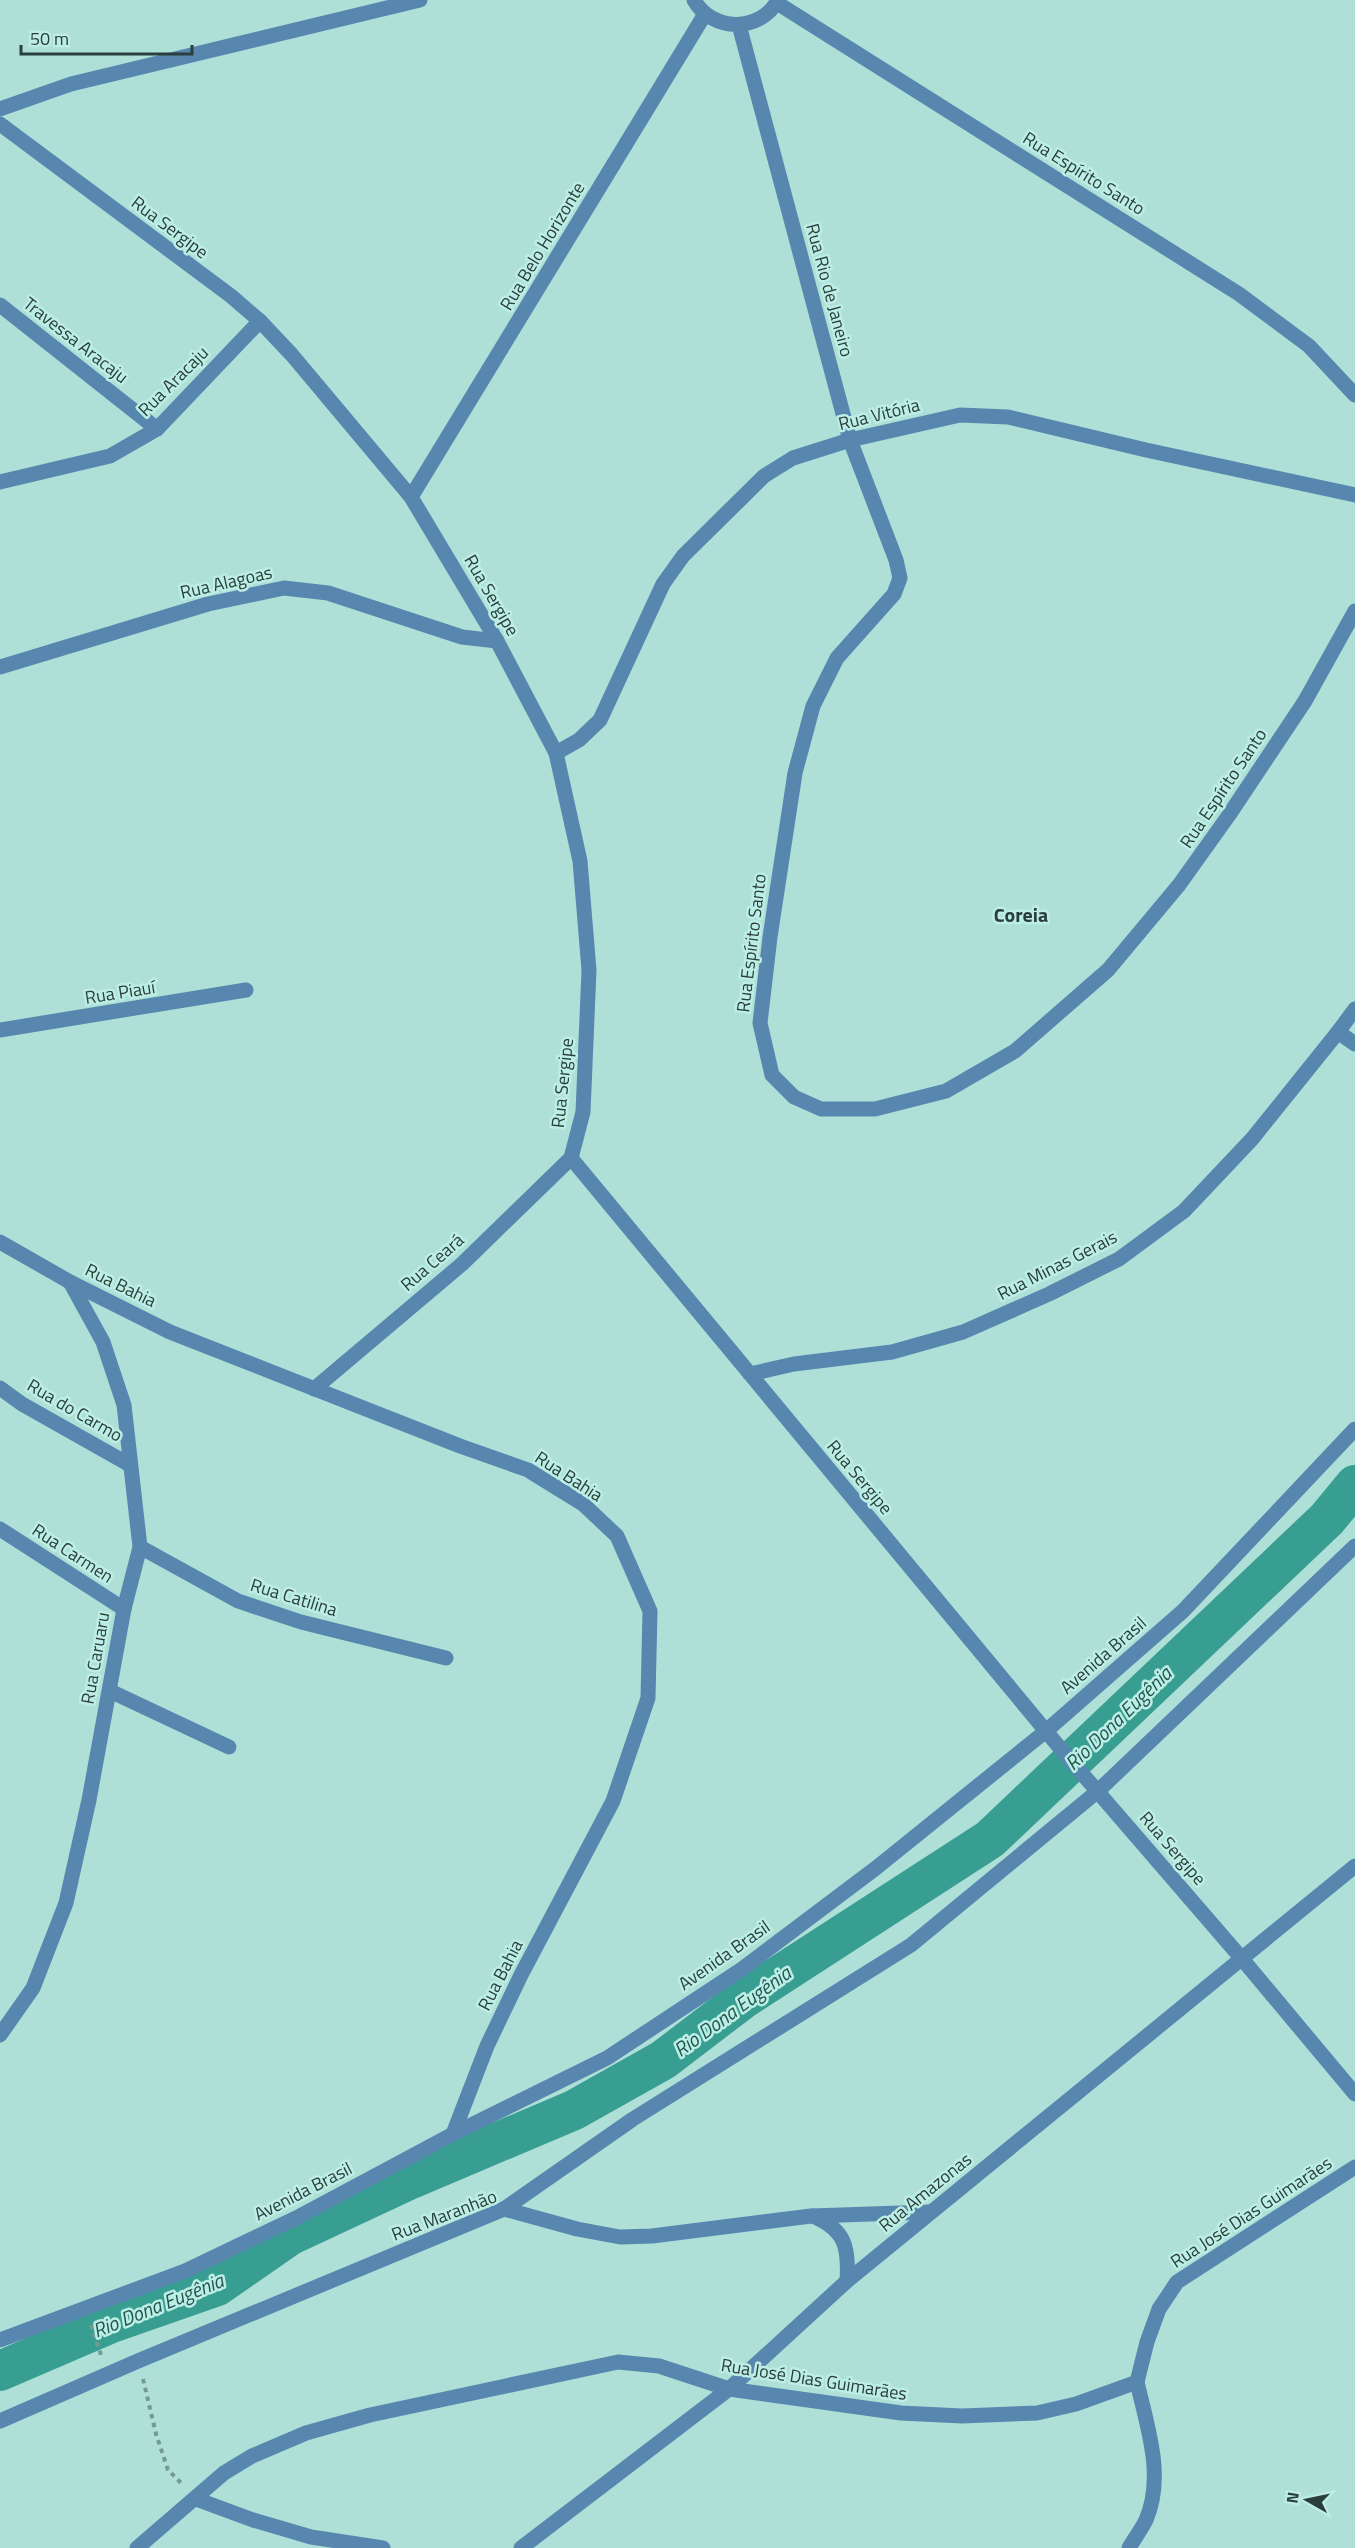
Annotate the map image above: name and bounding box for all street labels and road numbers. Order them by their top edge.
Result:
street label: Rua Espírito Santo [1018,125,1150,221]
street label: Rua Belo Horizonte [493,177,591,315]
street label: Rua Sergipe [126,189,214,265]
street label: Rua Rio de Janeiro [799,220,861,360]
street label: Travessa Aracaju [18,290,134,390]
street label: Rua Aracaju [132,340,214,422]
street label: Rua Vitória [835,391,923,437]
street label: Rua Sergipe [458,549,526,641]
street label: Rua Alagoas [177,558,275,606]
street label: Rua Espírito Santo [1173,723,1273,853]
street label: Rua Espírito Santo [729,872,773,1014]
street label: Rua Piauí [83,973,159,1011]
street label: Rua Sergipe [544,1037,580,1129]
street label: Rua Minas Gerais [992,1223,1122,1307]
street label: Rua Ceará [394,1227,470,1297]
street label: Rua Bahia [81,1256,161,1314]
street label: Rua do Carmo [22,1372,128,1448]
street label: Rua Sergipe [821,1434,899,1520]
street label: Rua Bahia [530,1444,608,1508]
street label: Rua Carmen [27,1517,119,1589]
street label: Rua Catilina [247,1571,341,1623]
street label: Rua Caruaru [74,1610,116,1706]
street label: Avenida Brasil [1054,1610,1152,1700]
street label: Rua Sergipe [1133,1805,1213,1891]
street label: Avenida Brasil [672,1913,776,1997]
street label: Rua Bahia [471,1935,529,2015]
street label: Rua Amazonas [873,2146,977,2238]
street label: Rua José Dias Guimarães [1165,2150,1337,2274]
street label: Avenida Brasil [249,2155,357,2227]
street label: Rua Maranhão [387,2183,501,2247]
street label: Rua José Dias Guimarães [719,2351,909,2407]

